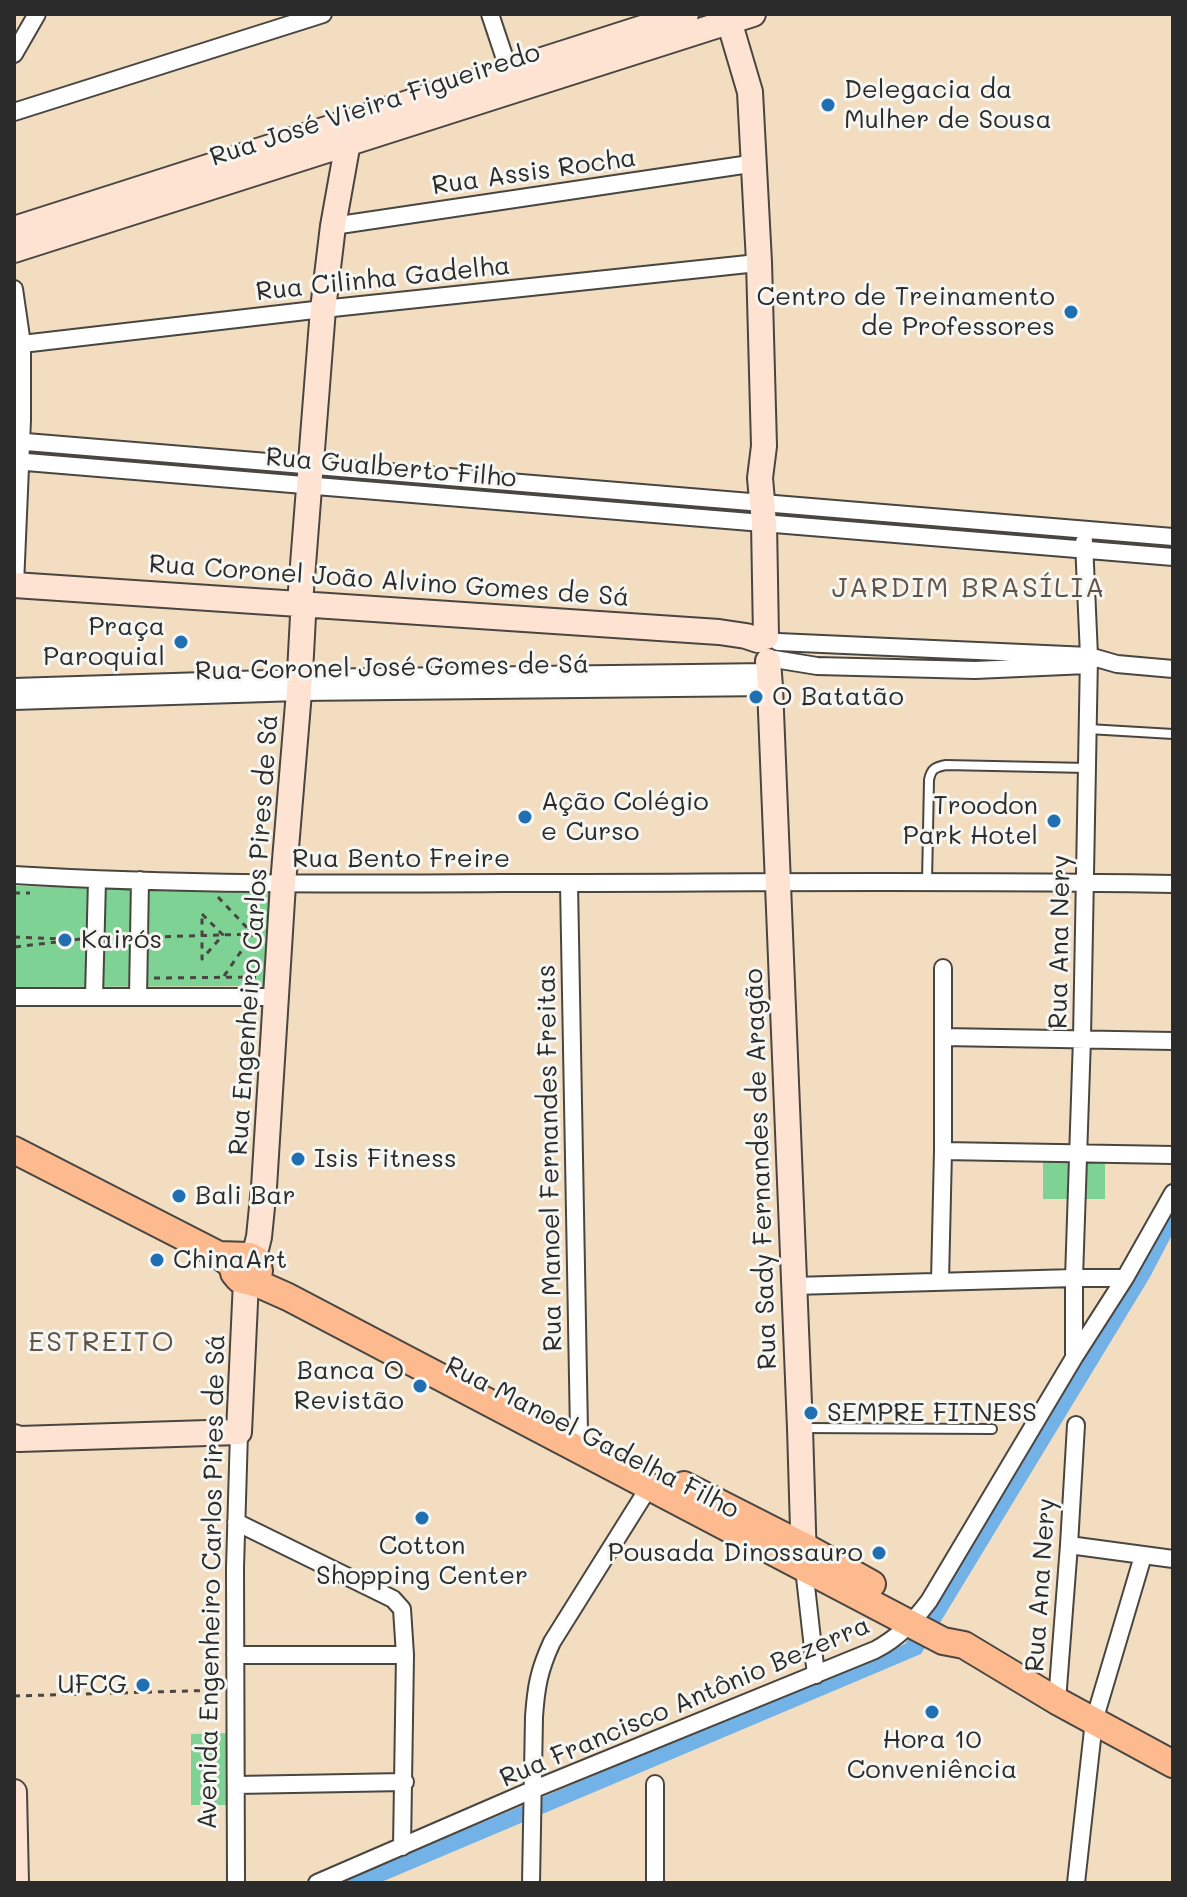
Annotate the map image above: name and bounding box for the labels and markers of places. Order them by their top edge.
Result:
place label: Delegacia da Mulher de Sousa [844,74,1052,136]
marker: Delegacia da Mulher de Sousa [819,96,837,114]
place label: Centro de Treinamento de Professores [757,281,1055,342]
marker: Centro de Treinamento de Professores [1062,303,1080,321]
place label: Praça Paroquial [43,611,165,672]
marker: Praça Paroquial [172,633,190,651]
place label: O Batatão [772,681,904,713]
marker: O Batatão [747,688,765,706]
place label: Ação Colégio e Curso [541,786,709,848]
place label: Troodon Park Hotel [903,790,1038,852]
marker: Ação Colégio e Curso [516,808,534,826]
marker: Troodon Park Hotel [1045,812,1063,830]
place label: Kairós [81,924,162,956]
marker: Kairós [56,931,74,949]
place label: Isis Fitness [314,1143,457,1175]
marker: Isis Fitness [289,1150,307,1168]
place label: Bali Bar [195,1180,296,1212]
marker: Bali Bar [170,1187,188,1205]
place label: ChinaArt [173,1244,287,1276]
marker: ChinaArt [148,1251,166,1269]
place label: Banca O Revistão [294,1355,404,1416]
marker: Banca O Revistão [411,1377,429,1395]
place label: SEMPRE FITNESS [827,1397,1037,1429]
marker: SEMPRE FITNESS [802,1404,820,1422]
marker: Cotton Shopping Center [413,1509,431,1527]
place label: Cotton Shopping Center [316,1530,528,1592]
place label: Pousada Dinossauro [608,1537,863,1569]
marker: Pousada Dinossauro [870,1544,888,1562]
place label: UFCG [57,1669,127,1701]
marker: UFCG [134,1676,152,1694]
marker: Hora 10 Conveniência [923,1703,941,1721]
place label: Hora 10 Conveniência [847,1724,1017,1786]

